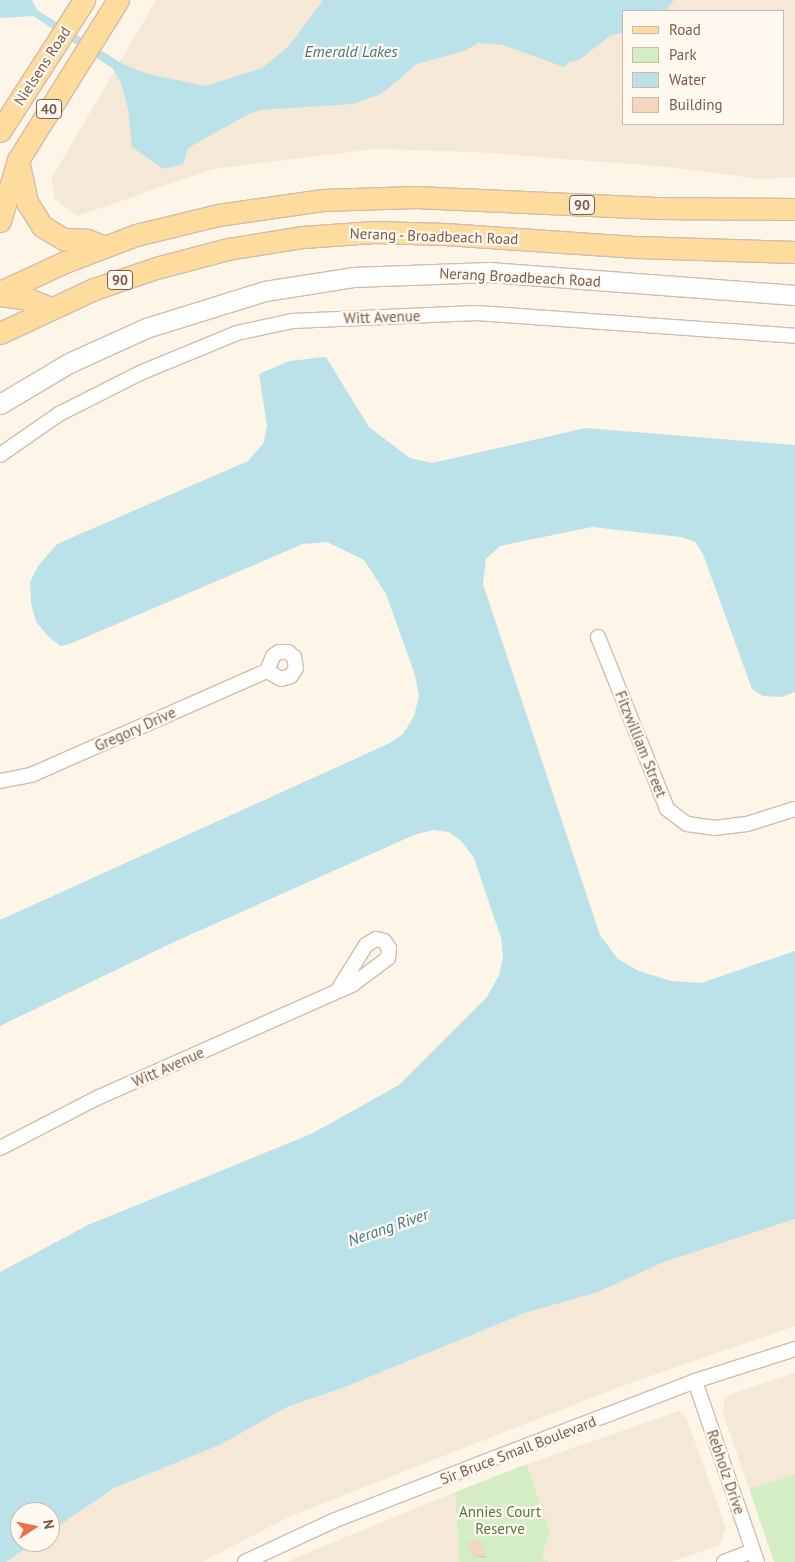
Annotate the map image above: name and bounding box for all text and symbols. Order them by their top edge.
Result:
legend [622,10,785,125]
text: Road [669,20,701,39]
street label: Nielsens Road [10,23,74,109]
water label: Emerald Lakes [304,41,398,61]
text: Park [669,45,697,64]
text: Water [669,70,706,89]
text: Building [669,95,723,114]
road number: 40 [35,98,63,120]
road number: 90 [568,194,596,216]
street label: Nerang - Broadbeach Road [348,224,520,248]
street label: Nerang Broadbeach Road [439,264,601,290]
road number: 90 [106,268,134,292]
street label: Witt Avenue [343,307,421,327]
street label: Fitzwilliam Street [611,688,671,800]
street label: Gregory Drive [91,703,179,755]
street label: Witt Avenue [129,1043,207,1091]
water label: Nerang River [345,1204,431,1250]
street label: Sir Bruce Small Boulevard [437,1412,599,1488]
street label: Rebholz Drive [703,1427,749,1517]
north arrow [10,1502,60,1552]
park label: Annies Court Reserve [459,1502,541,1537]
text: N [39,1518,58,1531]

